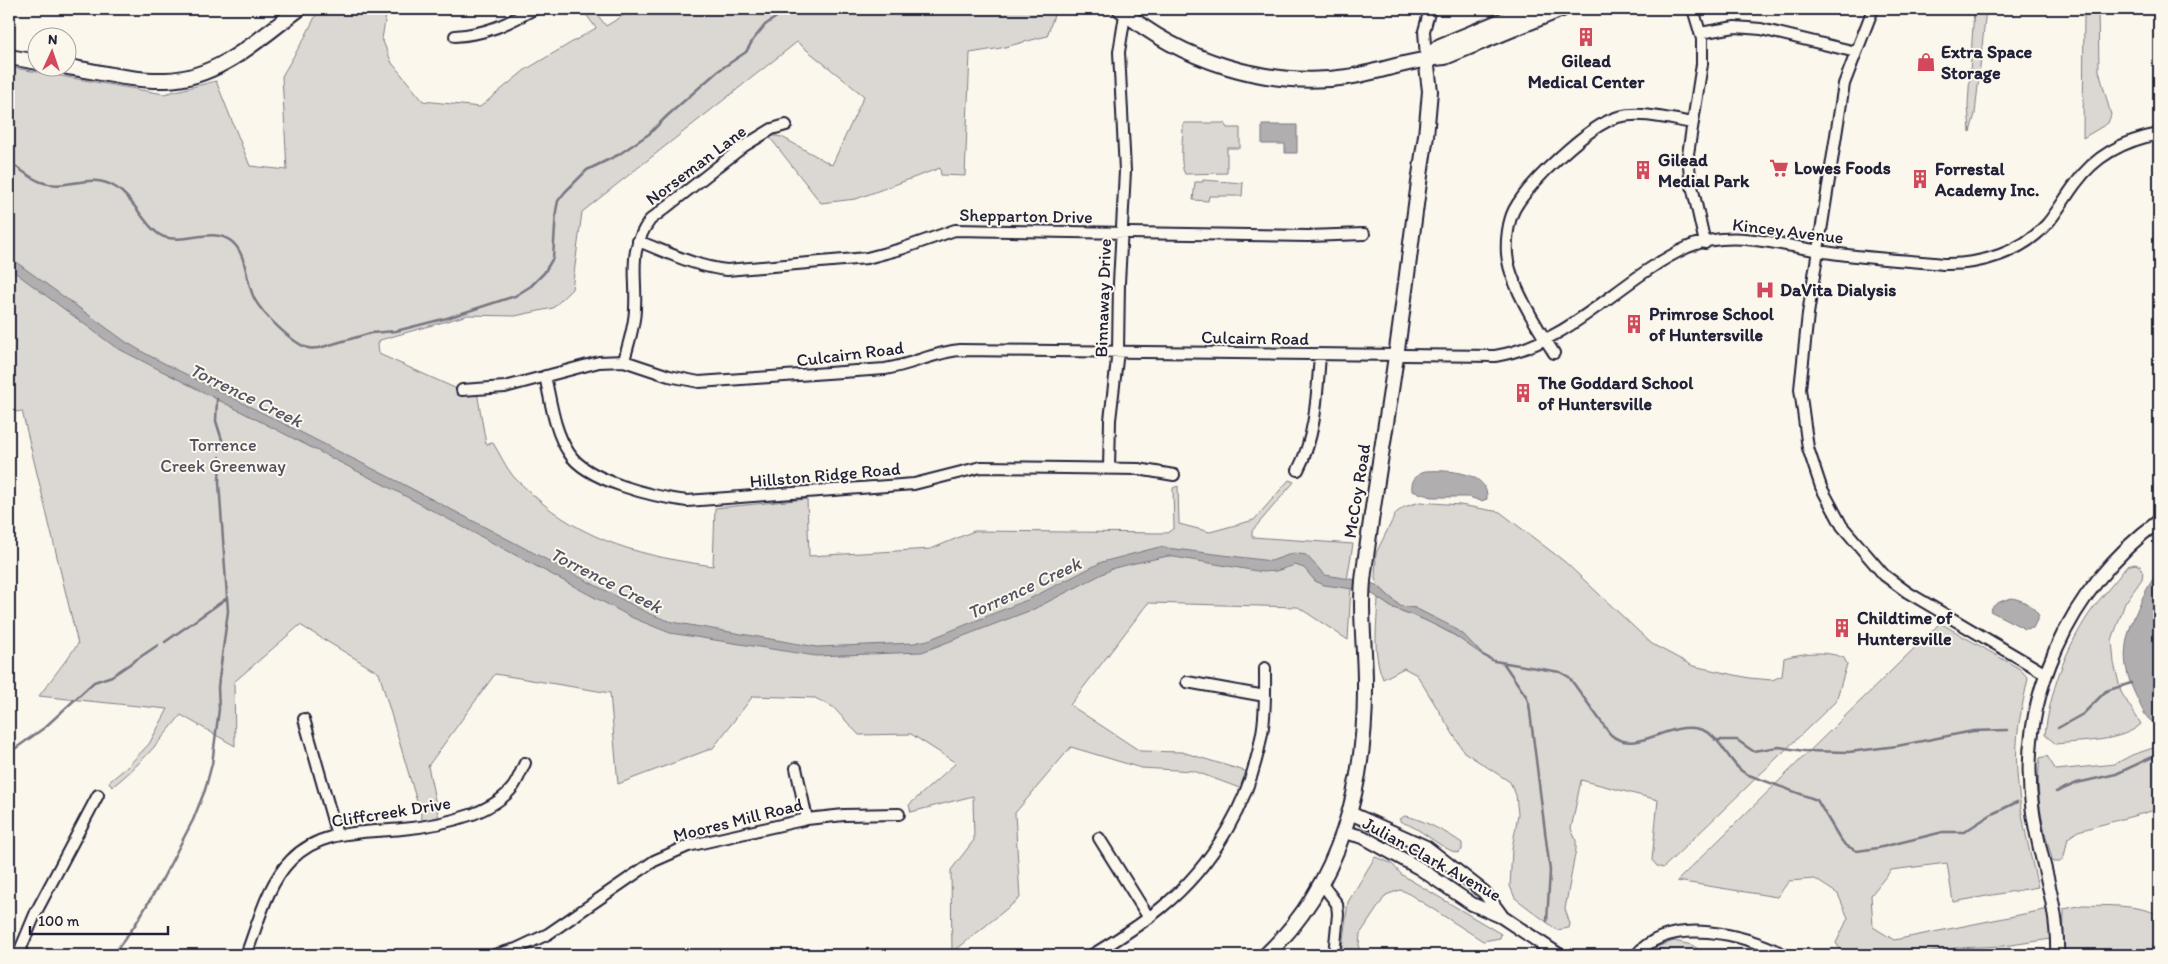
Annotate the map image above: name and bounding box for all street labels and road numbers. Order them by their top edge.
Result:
street label: Norseman Lane [641,120,751,210]
street label: Shepparton Drive [959,204,1093,228]
street label: Kincey Avenue [1731,213,1845,249]
street label: Binnaway Drive [1090,238,1116,358]
street label: Culcairn Road [1201,326,1310,350]
street label: Culcairn Road [795,336,905,371]
street label: McCoy Road [1339,442,1375,540]
street label: Hillston Ridge Road [749,457,902,493]
street label: Cliffcreek Drive [330,792,452,832]
street label: Moores Mill Road [671,793,805,847]
street label: Julian Clark Avenue [1359,812,1505,906]

